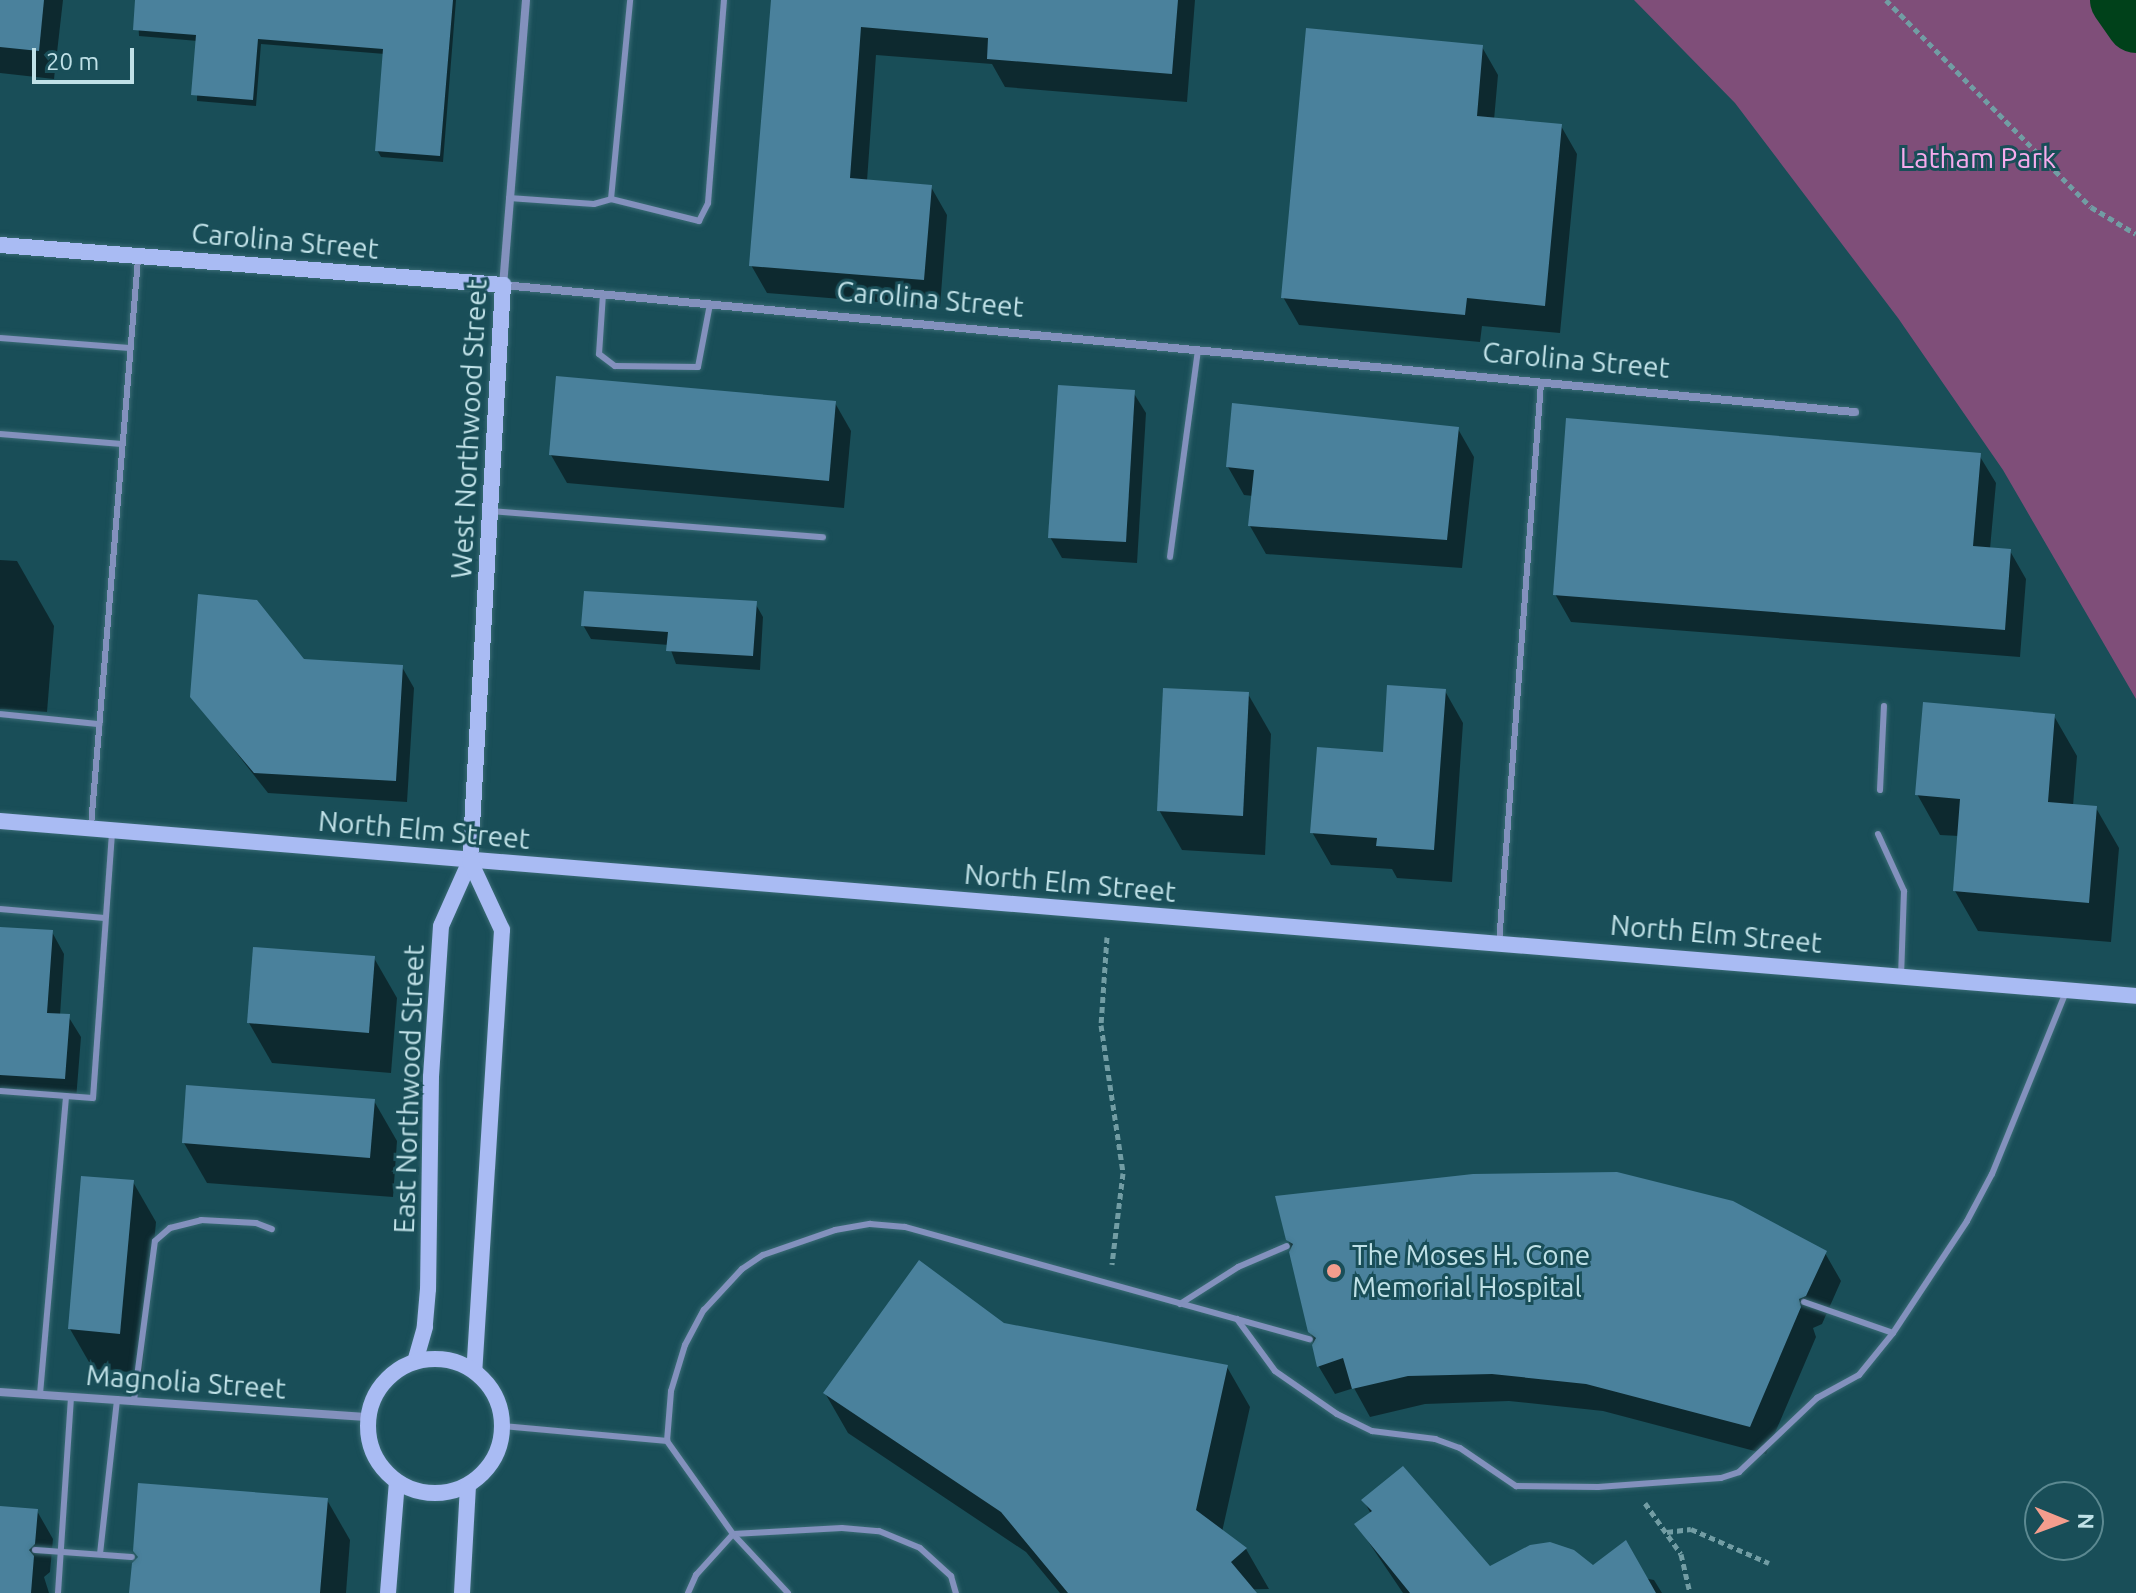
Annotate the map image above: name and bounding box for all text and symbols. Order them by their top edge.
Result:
scale bar [36,32,138,82]
text: 20 m [46,48,99,75]
park label: Latham Park [1900,141,2056,175]
street label: Carolina Street [190,216,380,266]
street label: Carolina Street [835,274,1025,324]
street label: West Northwood Street [444,278,494,580]
street label: Carolina Street [1481,335,1671,385]
street label: North Elm Street [317,804,531,856]
street label: North Elm Street [963,857,1177,909]
street label: North Elm Street [1609,908,1823,960]
street label: East Northwood Street [387,944,431,1234]
place label: The Moses H. Cone Memorial Hospital [1352,1238,1590,1304]
marker: The Moses H. Cone Memorial Hospital [1323,1260,1345,1282]
street label: Magnolia Street [85,1358,287,1406]
north arrow [2024,1481,2104,1561]
text: N [2074,1513,2099,1530]

